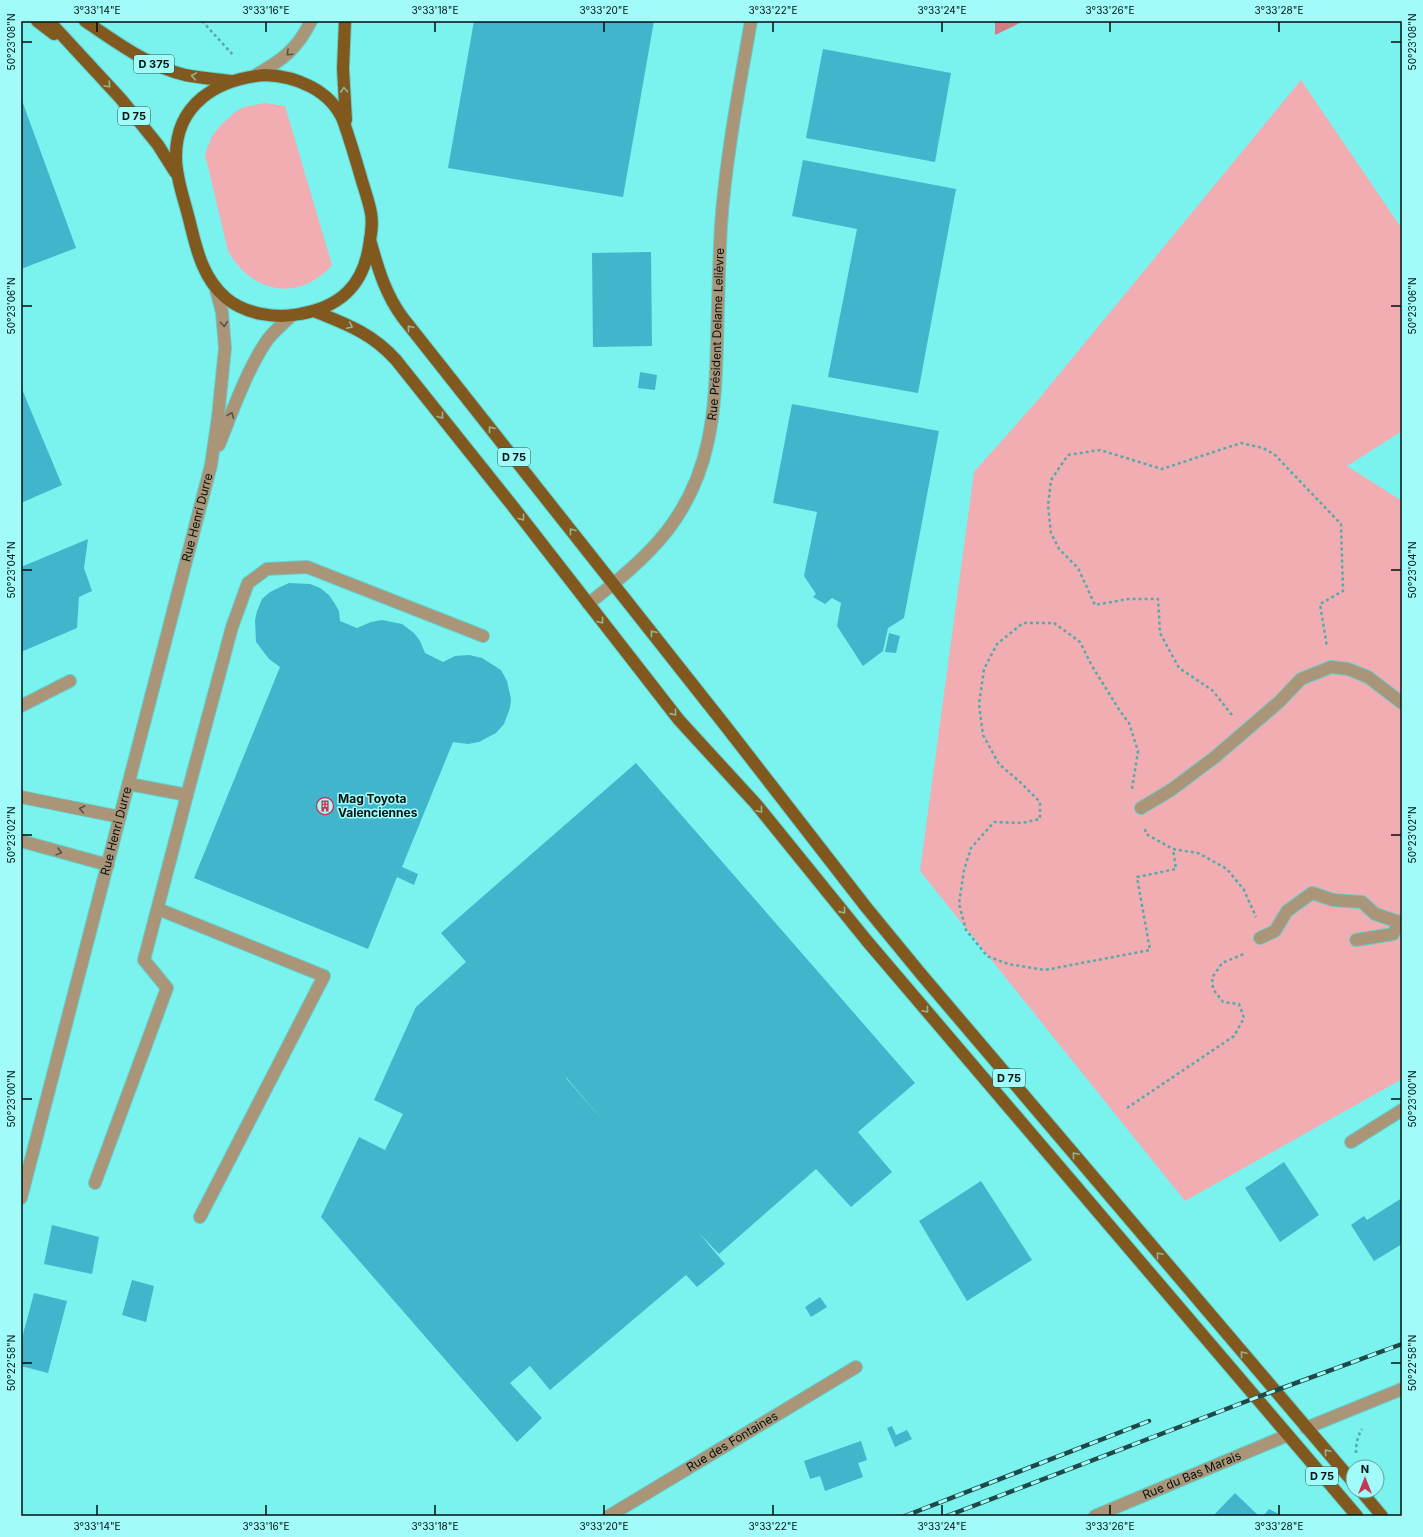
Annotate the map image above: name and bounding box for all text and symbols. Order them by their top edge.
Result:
text: 3°33'14"E [73,4,121,16]
text: 3°33'16"E [243,4,289,16]
text: 3°33'18"E [412,4,458,16]
text: 3°33'20"E [579,4,629,16]
text: 3°33'22"E [749,4,797,16]
text: 3°33'24"E [917,4,967,16]
text: 3°33'26"E [1086,4,1134,16]
text: 3°33'28"E [1255,4,1303,16]
text: 50°23'08"N [5,14,17,70]
text: 50°23'08"N [1406,14,1418,70]
one-way arrow [286,48,294,55]
road number: D 375 [134,55,174,73]
one-way arrow [191,72,197,81]
one-way arrow [103,80,110,88]
one-way arrow [340,87,349,94]
road number: D 75 [118,107,150,125]
street label: Rue Président Delame Lelièvre [704,247,727,421]
text: 50°23'06"N [5,278,17,334]
text: 50°23'06"N [1406,278,1418,334]
one-way arrow [219,321,228,327]
one-way arrow [346,321,353,329]
one-way arrow [408,325,415,332]
one-way arrow [436,411,443,419]
one-way arrow [226,412,234,420]
one-way arrow [489,427,496,434]
road number: D 75 [498,448,530,466]
street label: Rue Henri Durre [178,471,216,563]
one-way arrow [517,513,524,520]
one-way arrow [570,529,577,536]
text: 50°23'04"N [5,541,17,599]
text: 50°23'04"N [1406,541,1418,599]
one-way arrow [597,616,604,623]
one-way arrow [650,631,657,638]
one-way arrow [669,709,676,716]
street label: Rue Henri Durre [97,785,134,877]
place label: Mag Toyota Valenciennes [338,791,418,820]
building icon: Mag Toyota Valenciennes [315,796,335,816]
one-way arrow [79,805,85,814]
one-way arrow [756,805,763,813]
text: 50°23'02"N [5,807,17,863]
text: 50°23'02"N [1406,807,1418,863]
one-way arrow [55,847,62,855]
one-way arrow [838,906,845,913]
one-way arrow [922,1006,929,1013]
road number: D 75 [993,1069,1025,1087]
text: 50°23'00"N [5,1070,17,1128]
text: 50°23'00"N [1406,1070,1418,1128]
one-way arrow [1072,1153,1079,1160]
one-way arrow [1156,1252,1163,1259]
text: 50°22'58"N [5,1335,17,1391]
text: 50°22'58"N [1406,1335,1418,1391]
one-way arrow [1240,1351,1247,1358]
street label: Rue des Fontaines [684,1408,781,1475]
street label: Rue du Bas Marais [1140,1448,1243,1502]
one-way arrow [1325,1450,1332,1457]
north arrow [1345,1459,1385,1499]
text: N [1361,1462,1369,1476]
road number: D 75 [1306,1467,1338,1485]
text: 3°33'14"E [73,1520,121,1532]
text: 3°33'16"E [243,1520,289,1532]
text: 3°33'18"E [412,1520,458,1532]
text: 3°33'20"E [579,1520,629,1532]
text: 3°33'22"E [749,1520,797,1532]
text: 3°33'24"E [917,1520,967,1532]
text: 3°33'26"E [1086,1520,1134,1532]
text: 3°33'28"E [1255,1520,1303,1532]

